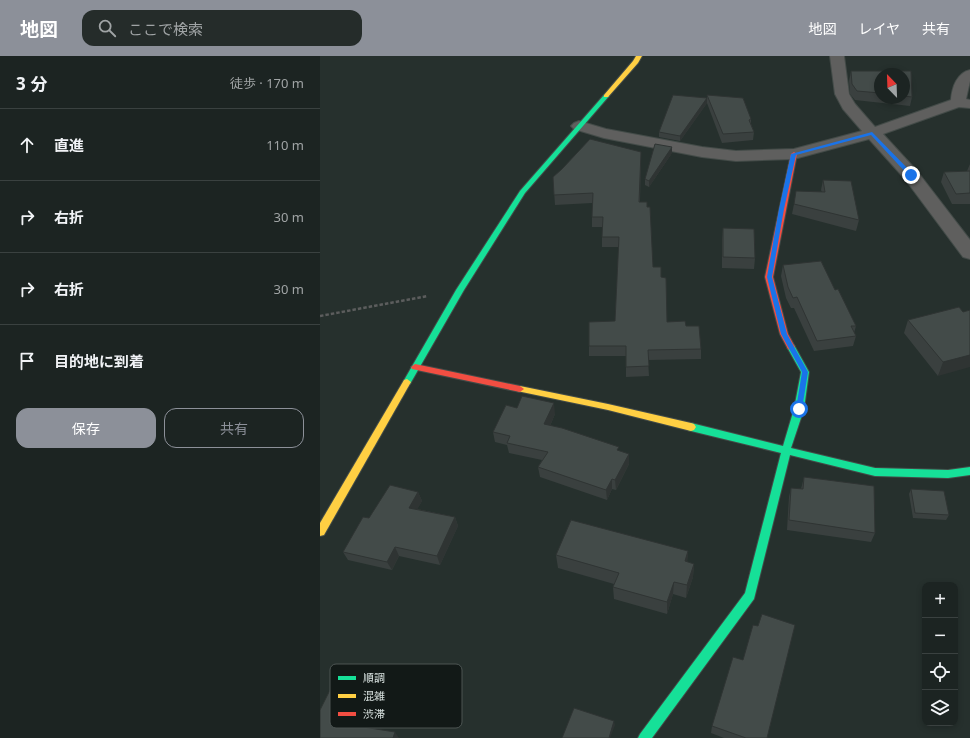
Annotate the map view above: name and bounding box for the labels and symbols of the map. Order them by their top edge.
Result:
north arrow [874,68,910,104]
route end [902,166,920,184]
route start [790,400,808,418]
legend [330,664,462,728]
text: 順調 [363,670,385,685]
text: 混雑 [363,688,385,703]
text: 渋滞 [363,706,385,721]

